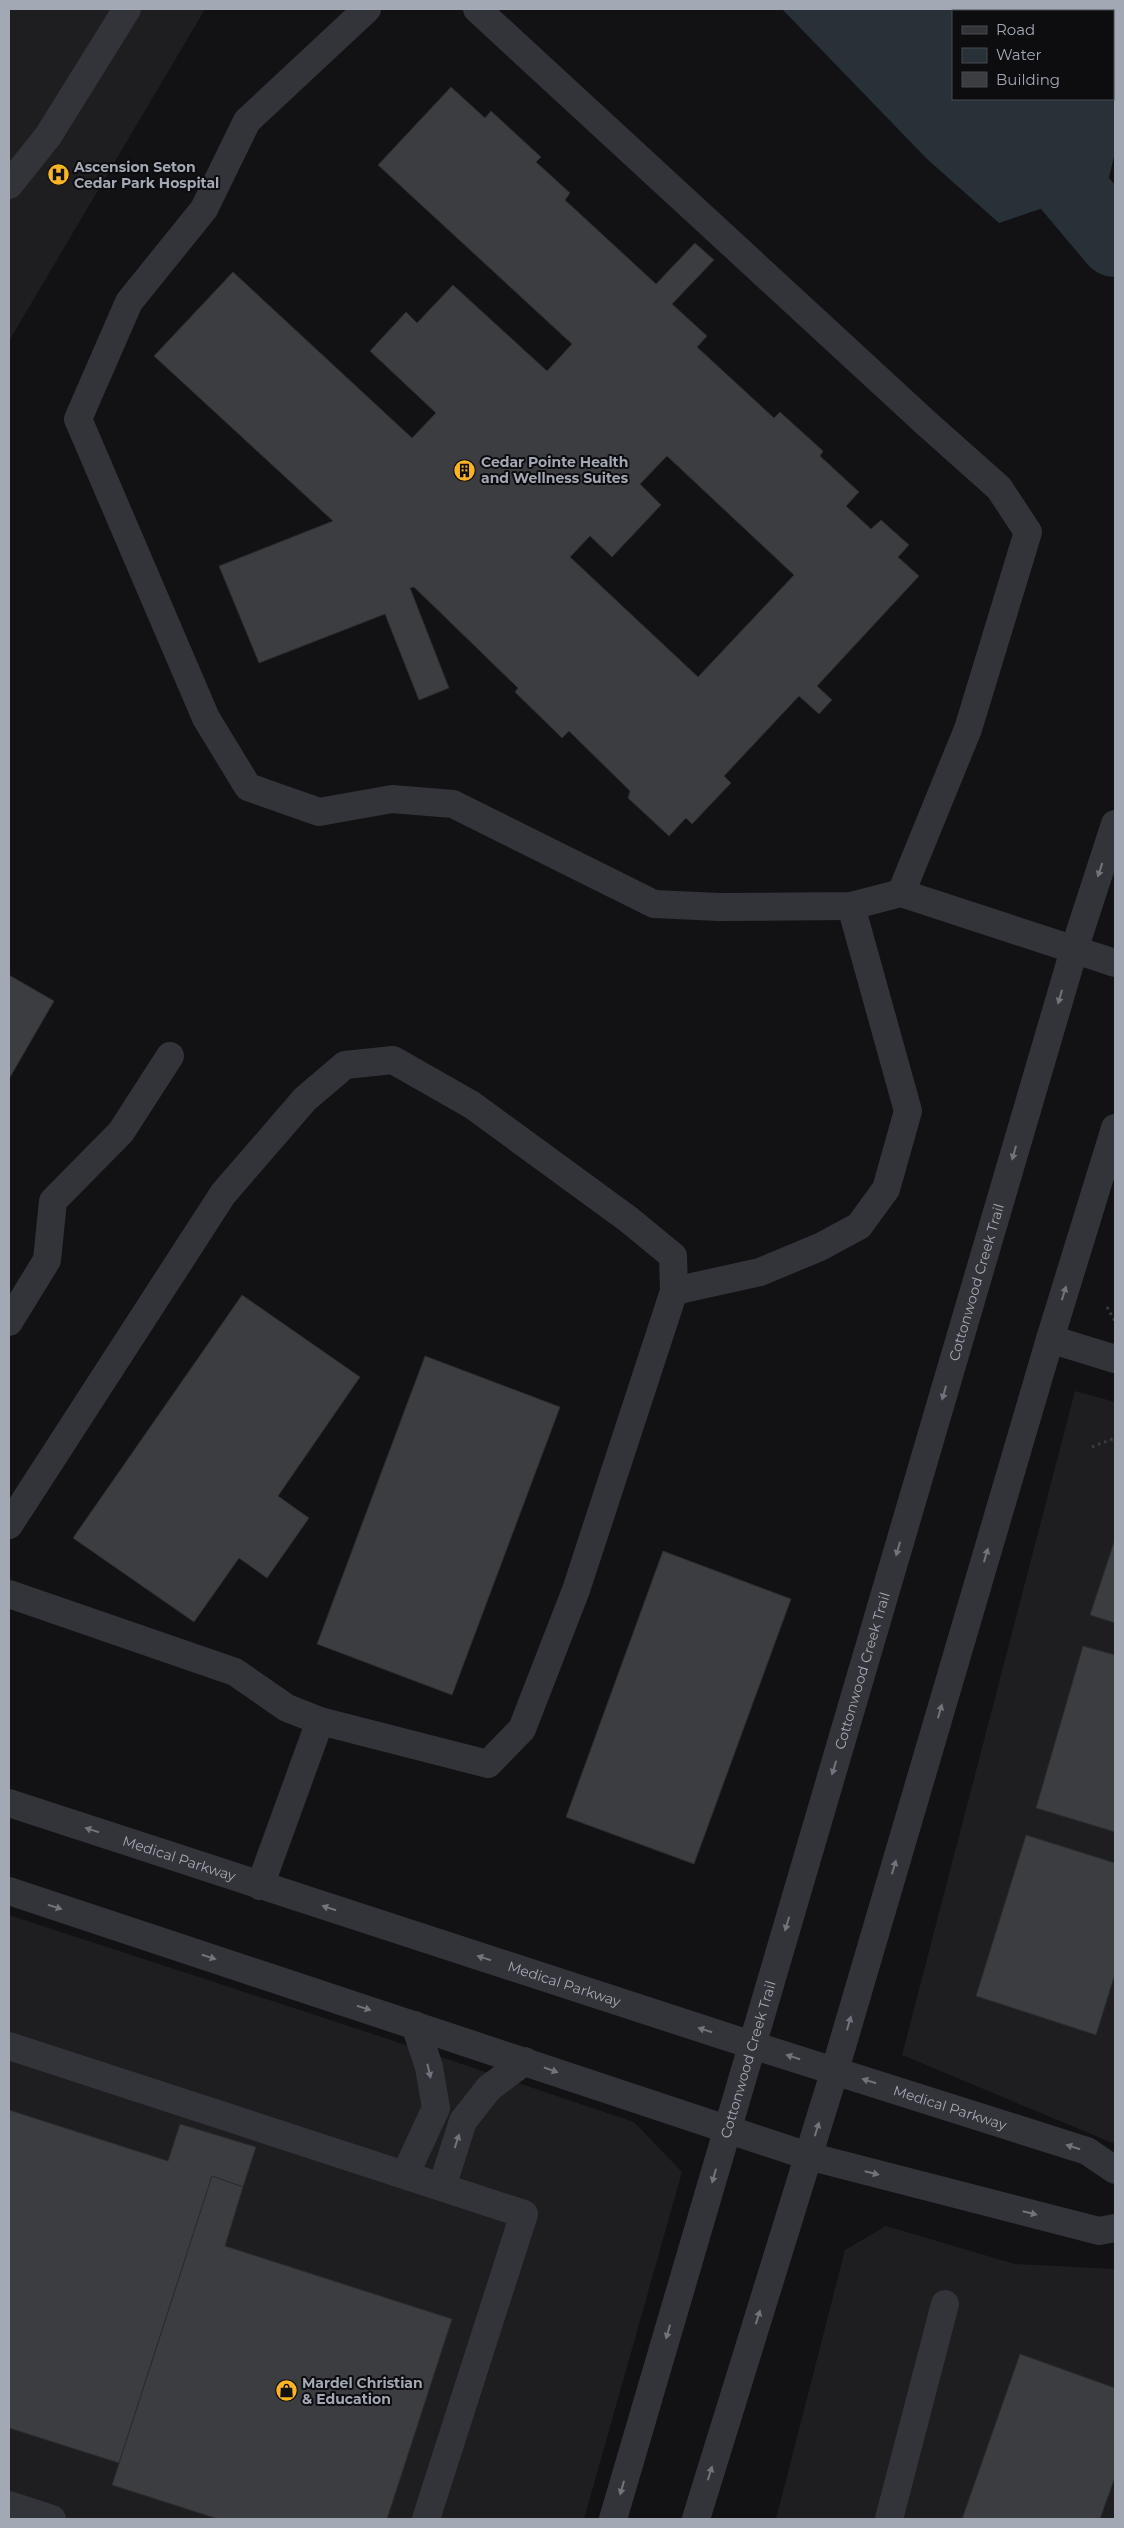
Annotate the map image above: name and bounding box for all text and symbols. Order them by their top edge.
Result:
legend [952,10,1114,100]
text: Road [996,20,1035,39]
text: Water [996,45,1042,64]
text: Building [996,70,1060,89]
place label: Ascension Seton Cedar Park Hospital [73,158,219,192]
hospital icon: Ascension Seton Cedar Park Hospital [46,163,70,187]
place label: Cedar Pointe Health and Wellness Suites [481,453,629,487]
building icon: Cedar Pointe Health and Wellness Suites [453,458,477,482]
one-way arrow [1096,863,1103,878]
one-way arrow [1056,989,1064,1004]
one-way arrow [1010,1145,1018,1160]
street label: Cottonwood Creek Trail [945,1201,1008,1363]
one-way arrow [1061,1285,1069,1300]
one-way arrow [940,1385,948,1400]
one-way arrow [894,1541,902,1556]
one-way arrow [983,1548,991,1563]
street label: Cottonwood Creek Trail [831,1590,894,1752]
one-way arrow [937,1704,945,1719]
one-way arrow [829,1761,837,1776]
one-way arrow [84,1826,99,1834]
street label: Medical Parkway [120,1832,238,1885]
one-way arrow [891,1859,899,1874]
one-way arrow [48,1903,63,1911]
one-way arrow [322,1904,337,1911]
one-way arrow [783,1917,791,1932]
one-way arrow [202,1954,217,1962]
one-way arrow [476,1954,491,1962]
street label: Medical Parkway [505,1957,624,2011]
street label: Cottonwood Creek Trail [716,1979,780,2140]
one-way arrow [357,2004,372,2012]
one-way arrow [845,2015,853,2030]
one-way arrow [698,2026,713,2033]
one-way arrow [786,2053,801,2061]
one-way arrow [425,2064,433,2079]
one-way arrow [544,2067,559,2075]
one-way arrow [861,2077,876,2084]
street label: Medical Parkway [891,2081,1009,2134]
one-way arrow [813,2121,821,2136]
one-way arrow [453,2133,461,2148]
one-way arrow [1066,2142,1081,2150]
one-way arrow [710,2169,718,2184]
one-way arrow [865,2169,880,2177]
one-way arrow [1022,2210,1037,2218]
one-way arrow [755,2310,763,2325]
one-way arrow [664,2325,672,2340]
place label: Mardel Christian & Education [302,2374,423,2408]
shop icon: Mardel Christian & Education [274,2379,298,2403]
one-way arrow [707,2465,715,2480]
one-way arrow [618,2481,626,2496]

